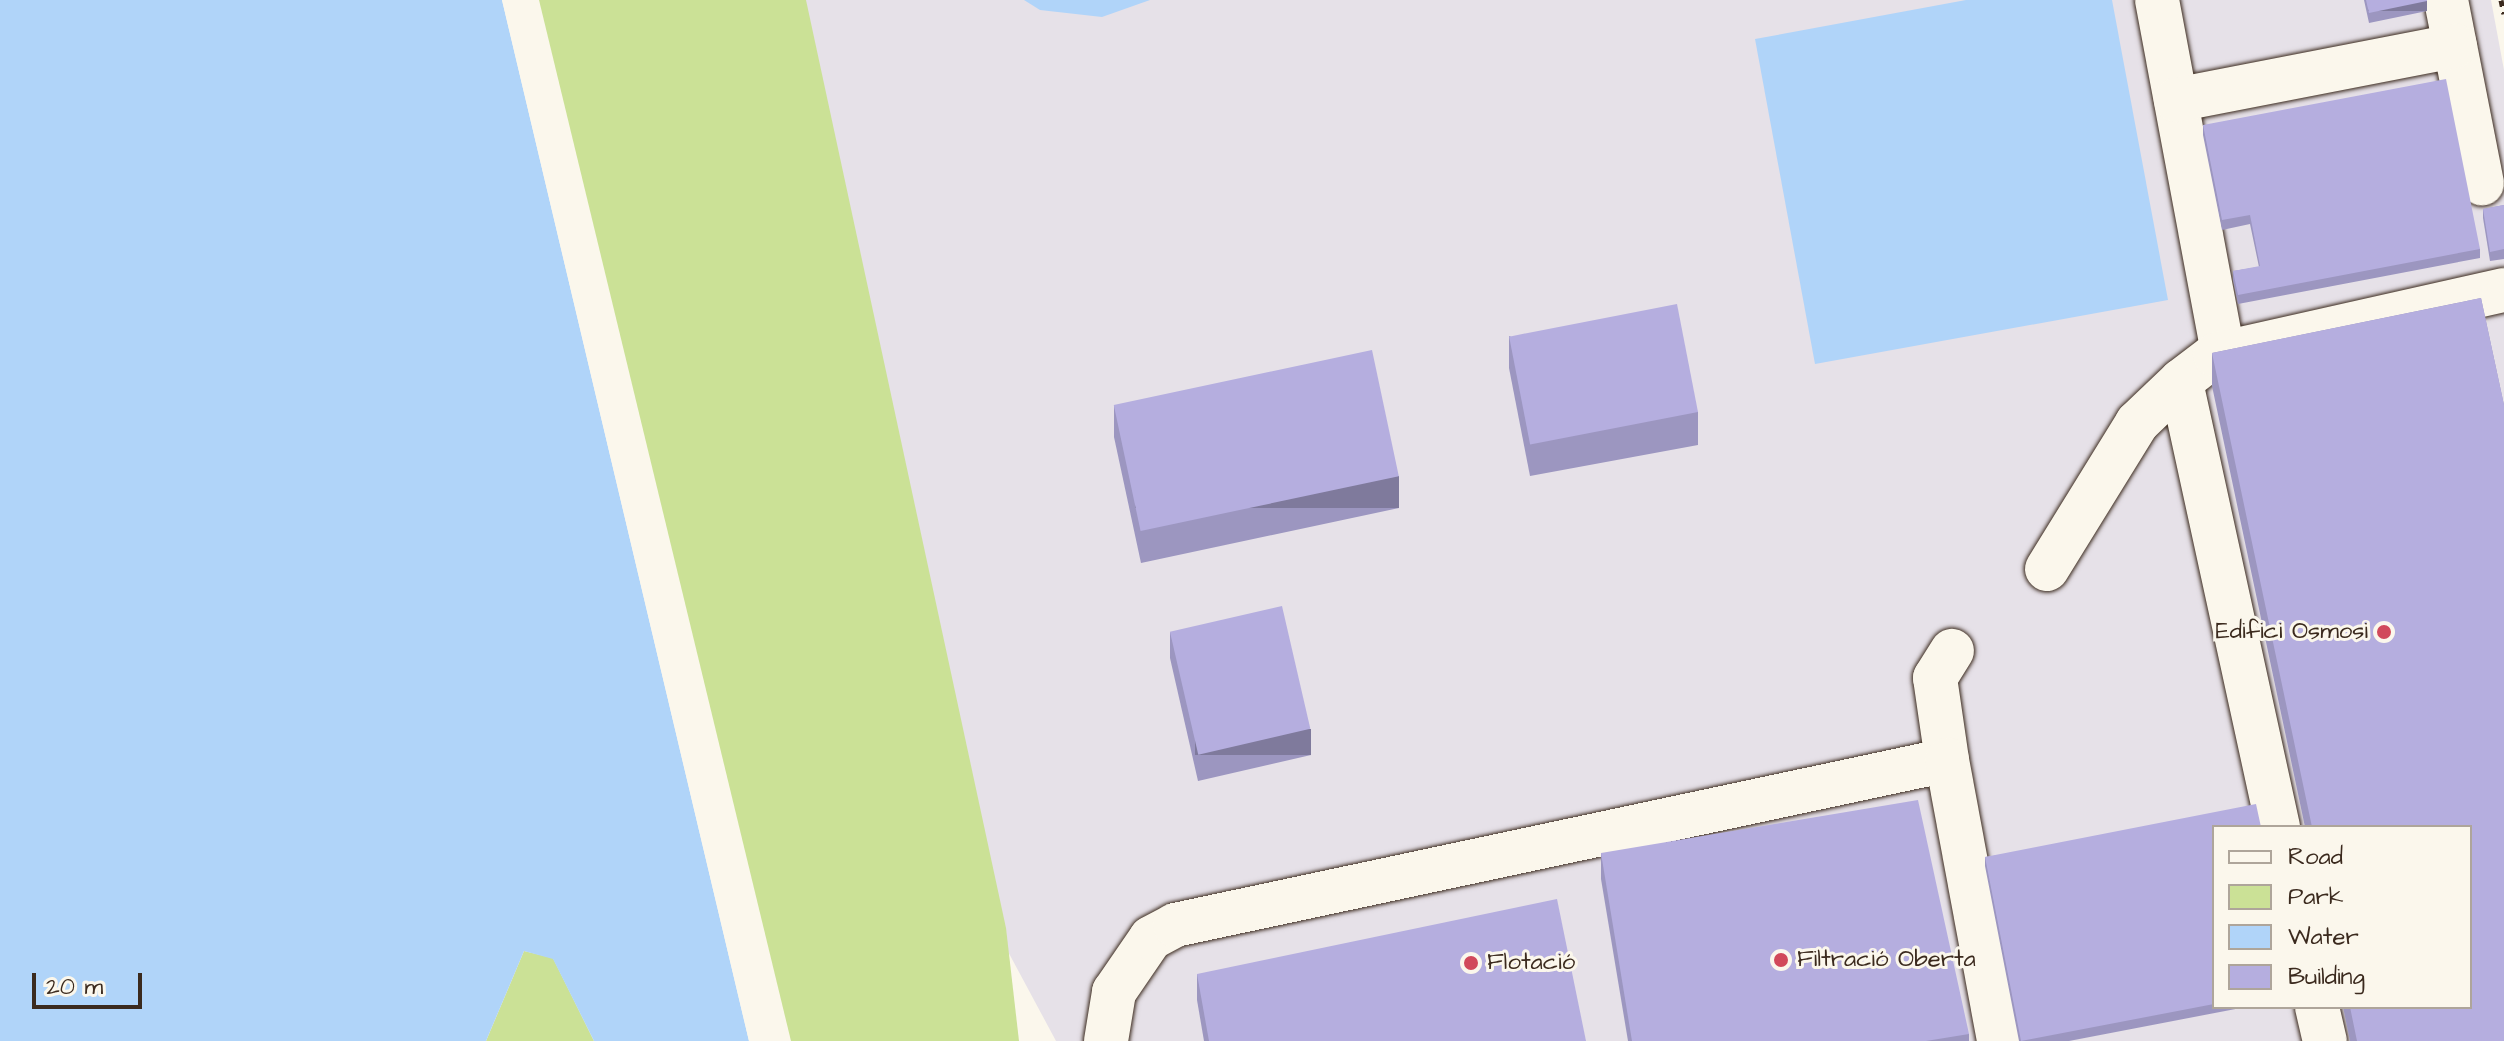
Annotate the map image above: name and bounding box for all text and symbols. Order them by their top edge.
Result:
place label: Edifici Osmosi [2216,618,2368,646]
marker: Edifici Osmosi [2375,623,2393,641]
legend [2212,825,2472,1009]
text: Road [2288,840,2343,874]
text: Park [2288,880,2344,914]
text: Water [2288,920,2359,954]
place label: Filtració Oberta [1797,946,1976,974]
place label: Flotació [1487,949,1575,977]
marker: Filtració Oberta [1772,951,1790,969]
marker: Flotació [1462,954,1480,972]
scale bar [36,957,146,1007]
text: Building [2288,960,2365,994]
text: 20 m [46,970,103,1004]

